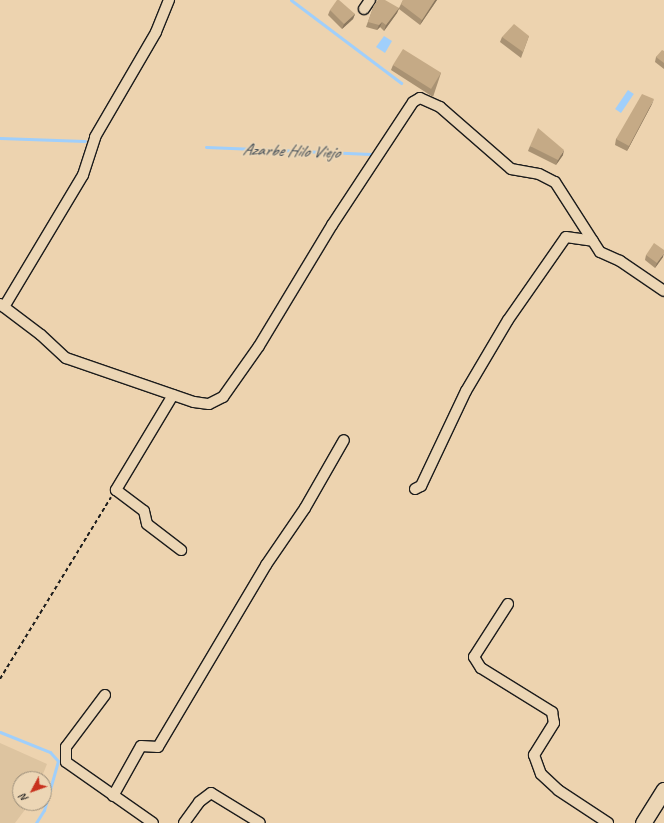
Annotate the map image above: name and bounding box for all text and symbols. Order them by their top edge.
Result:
water label: Azarbe Hilo Viejo [242,139,340,163]
north arrow [12,771,52,811]
text: N [16,791,31,805]

